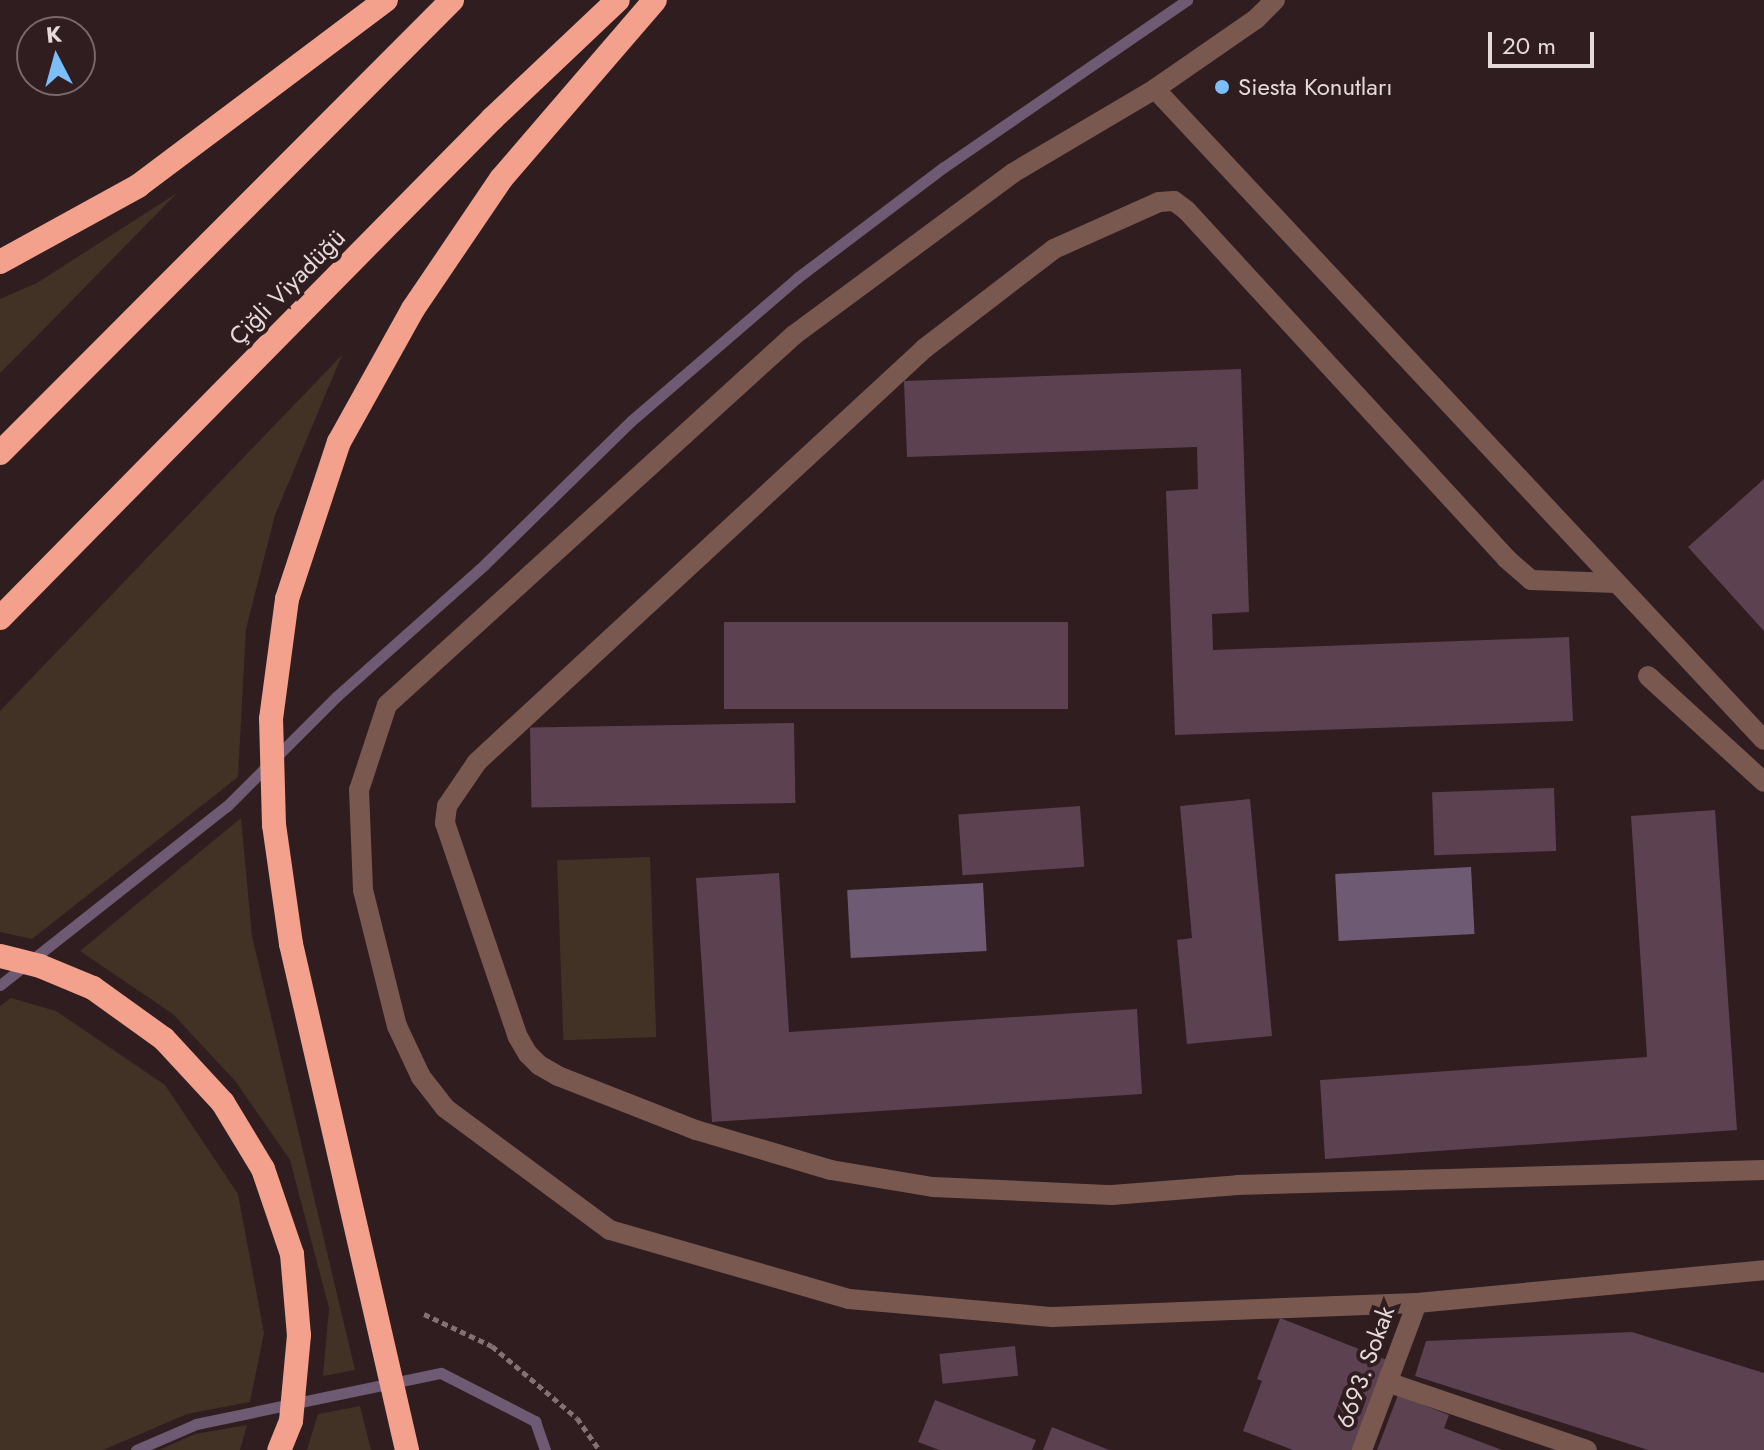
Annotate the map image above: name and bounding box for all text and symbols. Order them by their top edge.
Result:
north arrow [16,16,96,96]
scale bar [1492,16,1598,66]
text: K [44,17,63,51]
text: 20 m [1502,28,1556,63]
place label: Siesta Konutları [1238,73,1392,101]
marker: Siesta Konutları [1213,78,1231,96]
street label: Çiğli Viyadüğü [223,223,351,351]
street label: 6693. Sokak [1330,1302,1400,1432]

